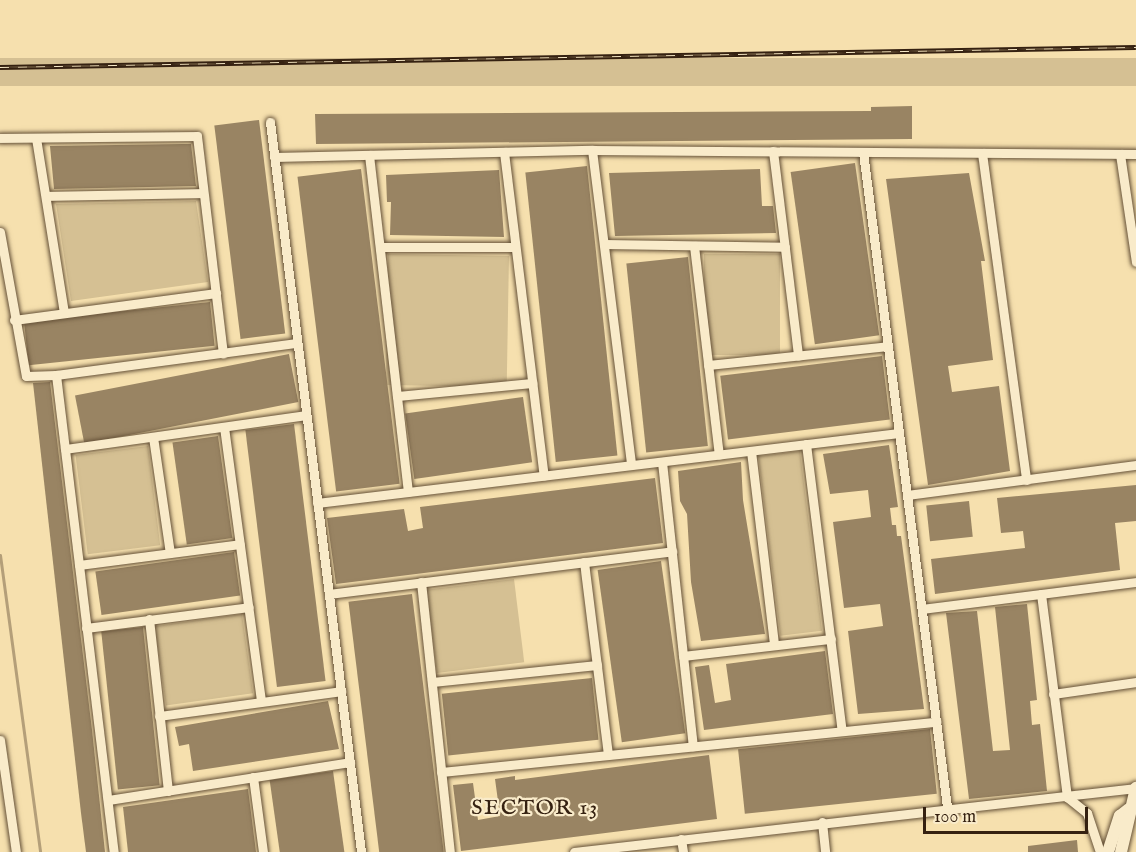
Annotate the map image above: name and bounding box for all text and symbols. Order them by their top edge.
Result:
scale bar [926,795,1091,833]
district label: SECTOR 13 [471,796,599,822]
text: 100 m [934,806,976,829]

